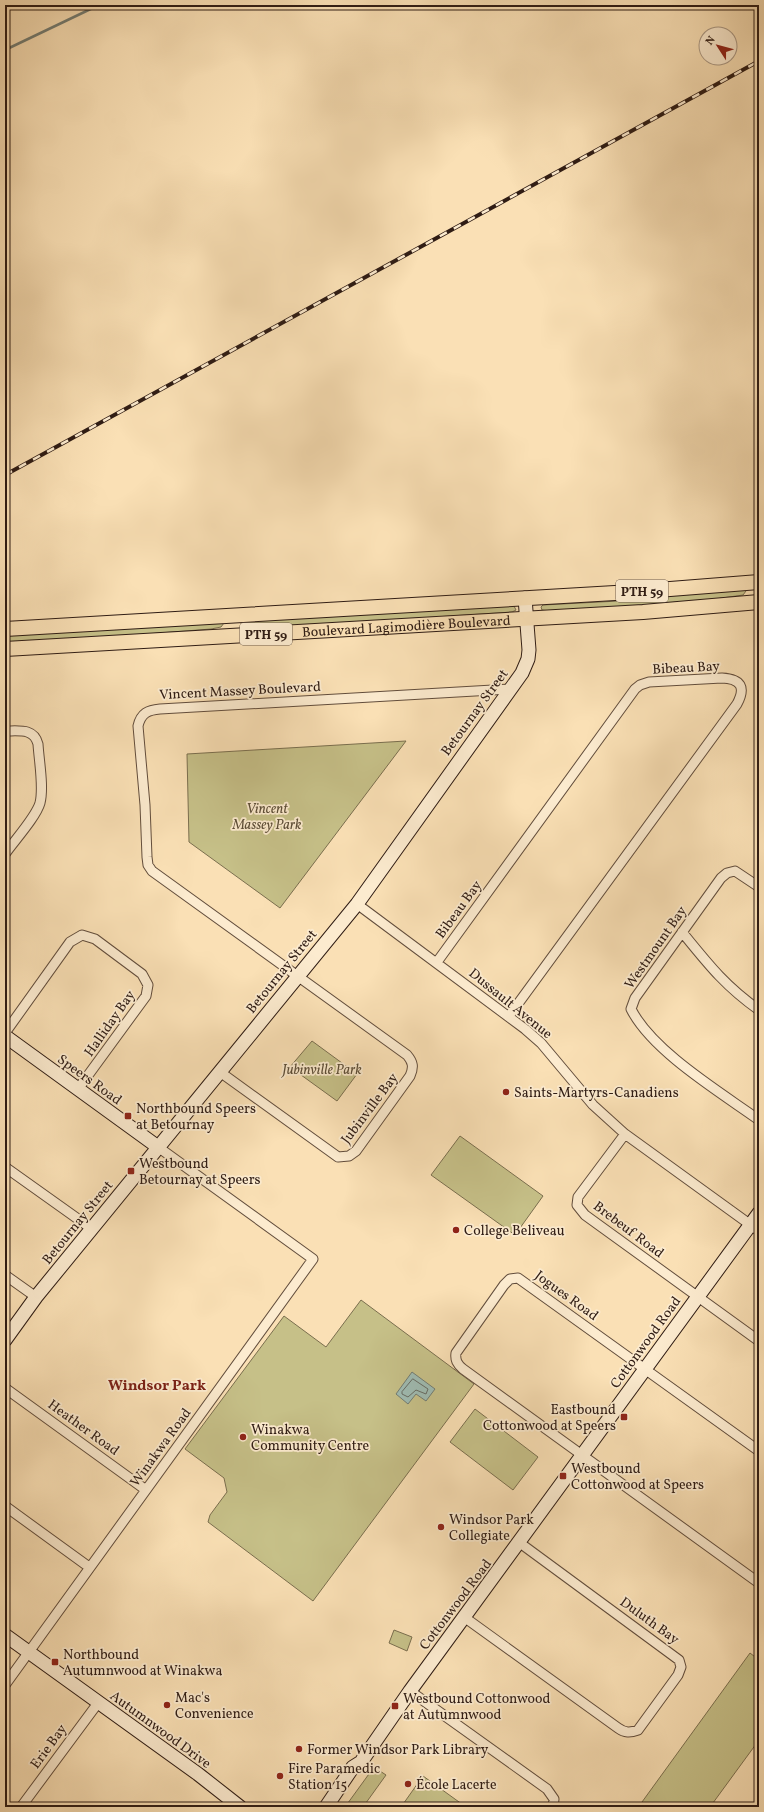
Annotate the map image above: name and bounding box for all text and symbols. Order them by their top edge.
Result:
north arrow [698,26,738,66]
text: N [703,33,720,49]
road number: PTH 59 [616,580,668,602]
street label: Boulevard Lagimodière Boulevard [302,612,511,643]
road number: PTH 59 [240,623,292,645]
street label: Bibeau Bay [652,657,721,680]
street label: Betournay Street [437,666,513,760]
street label: Vincent Massey Boulevard [159,678,321,705]
park label: Vincent Massey Park [231,800,302,835]
street label: Bibeau Bay [432,877,487,943]
street label: Westmount Bay [621,902,692,993]
street label: Betournay Street [242,926,322,1018]
street label: Dussault Avenue [464,964,556,1044]
street label: Halliday Bay [80,986,140,1061]
street label: Speers Road [53,1050,125,1110]
park label: Jubinville Park [280,1061,362,1080]
street label: Jubinville Bay [337,1069,403,1148]
place label: Saints-Martyrs-Canadiens [514,1084,679,1103]
marker: Saints-Martyrs-Canadiens [501,1087,511,1097]
place label: Northbound Speers at Betournay [136,1100,256,1135]
marker: Northbound Speers at Betournay [123,1111,133,1121]
place label: Westbound Betournay at Speers [139,1155,261,1190]
marker: Westbound Betournay at Speers [126,1166,136,1176]
street label: Betournay Street [38,1177,118,1269]
street label: Brebeuf Road [589,1197,667,1263]
place label: College Beliveau [464,1222,565,1241]
marker: College Beliveau [451,1225,461,1235]
street label: Jogues Road [531,1267,602,1326]
street label: Cottonwood Road [606,1293,686,1393]
district label: Windsor Park [108,1376,206,1397]
street label: Heather Road [44,1396,123,1461]
place label: Eastbound Cottonwood at Speers [483,1401,616,1436]
street label: Winakwa Road [126,1405,196,1491]
marker: Eastbound Cottonwood at Speers [619,1412,629,1422]
place label: Winakwa Community Centre [251,1421,370,1456]
marker: Winakwa Community Centre [238,1432,248,1442]
place label: Westbound Cottonwood at Speers [571,1460,704,1495]
marker: Westbound Cottonwood at Speers [558,1471,568,1481]
place label: Windsor Park Collegiate [449,1511,534,1546]
marker: Windsor Park Collegiate [436,1522,446,1532]
street label: Cottonwood Road [416,1555,497,1654]
street label: Duluth Bay [616,1593,683,1649]
place label: Northbound Autumnwood at Winakwa [63,1646,222,1681]
marker: Northbound Autumnwood at Winakwa [50,1657,60,1667]
street label: Autumnwood Drive [106,1687,215,1774]
place label: Mac's Convenience [175,1689,254,1724]
place label: Westbound Cottonwood at Autumnwood [403,1690,550,1725]
marker: Mac's Convenience [162,1700,172,1710]
marker: Westbound Cottonwood at Autumnwood [390,1701,400,1711]
street label: Erie Bay [27,1720,72,1773]
place label: Former Windsor Park Library [307,1741,489,1760]
marker: Former Windsor Park Library [294,1744,304,1754]
place label: Fire Paramedic Station 15 [288,1760,380,1795]
marker: Fire Paramedic Station 15 [275,1771,285,1781]
place label: École Lacerte [416,1776,497,1795]
marker: École Lacerte [403,1779,413,1789]

